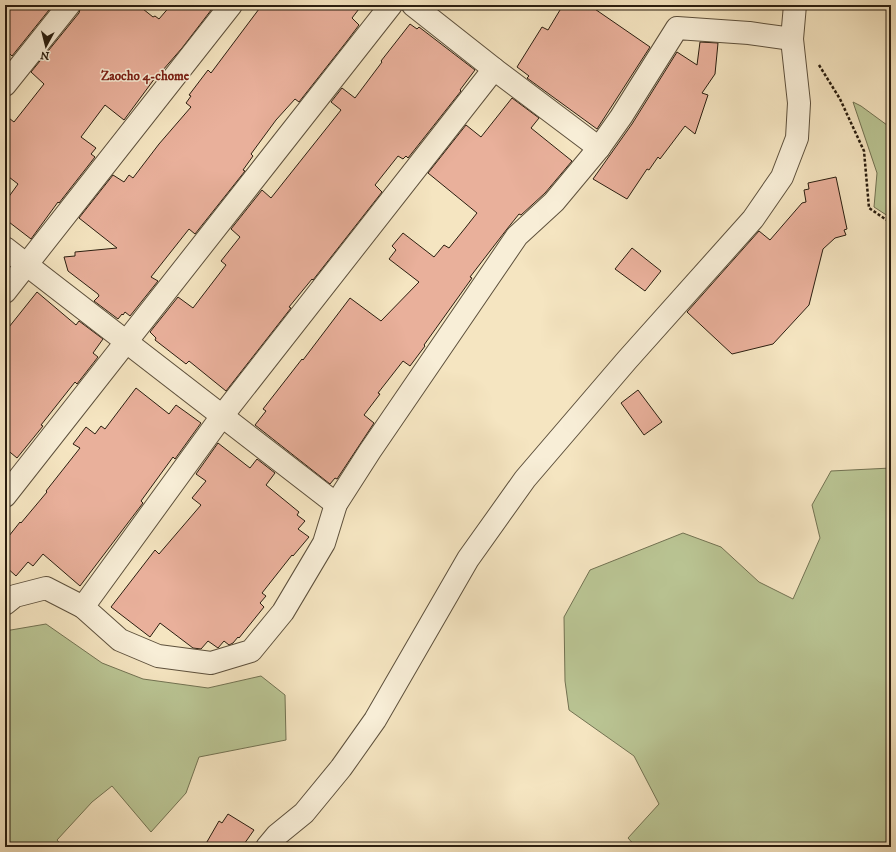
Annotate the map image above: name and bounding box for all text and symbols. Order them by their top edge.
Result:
north arrow [26,26,66,66]
text: N [40,47,50,62]
district label: Zaocho 4-chome [101,68,190,85]

